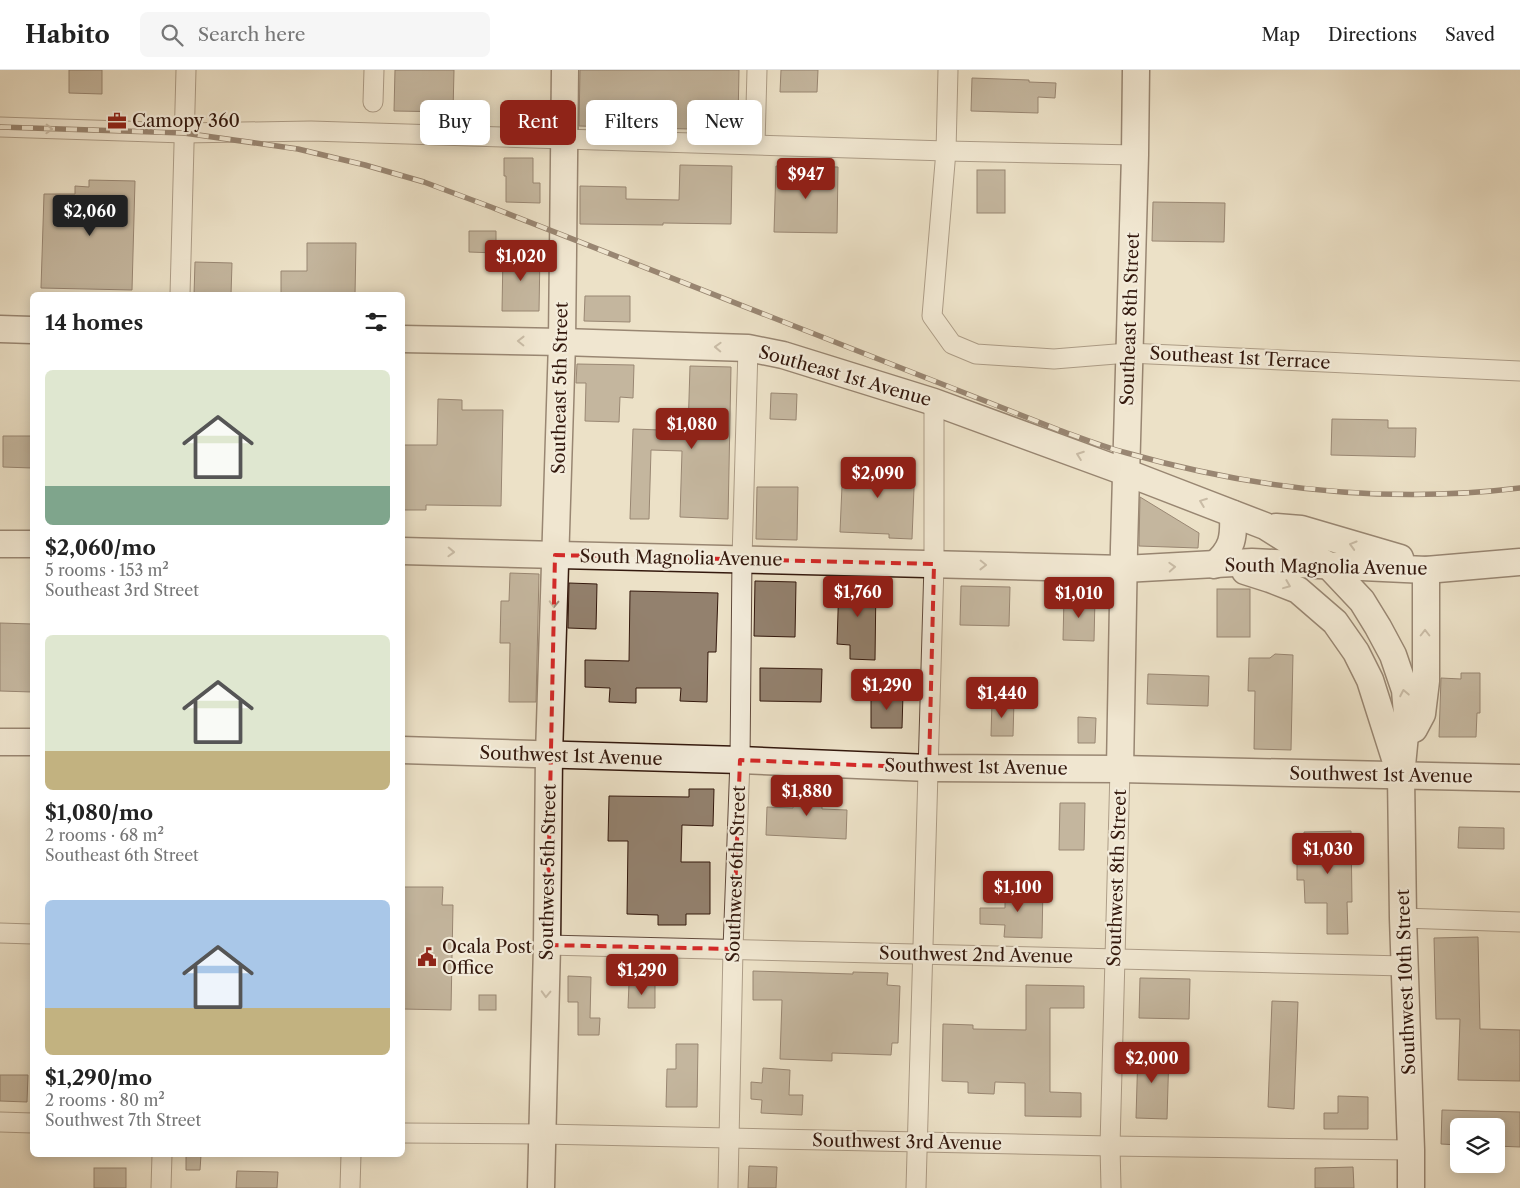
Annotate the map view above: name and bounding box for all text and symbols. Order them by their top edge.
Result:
search box [140,12,490,57]
text: Habito [25,20,110,49]
icon: search [158,21,186,49]
text: Search here [198,23,305,46]
text: Map [1261,24,1300,46]
text: Directions [1328,24,1417,46]
text: Saved [1445,24,1495,46]
chip: Buy [420,100,490,145]
chip: Rent [500,100,576,145]
chip: Filters [586,100,677,145]
chip: New [687,100,762,145]
office icon: Camopy 360 [106,110,128,132]
place label: Camopy 360 [132,110,240,132]
one-way arrow [45,124,53,134]
pin: $947 [776,158,836,200]
text: $947 [788,164,824,184]
pin: $2,060 [49,194,131,237]
text: $2,060 [64,201,116,221]
street label: Southeast 8th Street [1116,231,1144,406]
pin: $1,020 [480,240,562,282]
text: $1,020 [496,246,546,266]
street label: Southeast 5th Street [547,301,573,474]
icon: filters [362,308,390,336]
text: 14 homes [45,310,143,335]
one-way arrow [516,336,524,346]
street label: Southeast 1st Avenue [756,341,934,411]
one-way arrow [714,342,722,352]
street label: Southeast 1st Terrace [1149,342,1331,374]
icon: home [173,402,263,492]
pin: $1,080 [651,408,733,450]
text: $1,080 [667,414,717,434]
one-way arrow [1076,451,1084,461]
pin: $2,090 [837,456,919,499]
text: $2,090 [852,463,904,483]
one-way arrow [1199,498,1208,508]
text: $2,060/mo [45,535,156,560]
one-way arrow [1350,540,1358,550]
street label: South Magnolia Avenue [579,545,783,571]
one-way arrow [447,547,455,558]
street label: South Magnolia Avenue [1224,554,1428,580]
text: 5 rooms · 153 m² [45,560,169,580]
one-way arrow [979,560,987,571]
one-way arrow [1169,561,1177,572]
pin: $1,760 [817,576,899,618]
pin: $1,010 [1038,576,1120,619]
one-way arrow [1282,579,1291,590]
text: Southeast 3rd Street [45,580,199,600]
text: $1,760 [834,582,882,602]
text: $1,010 [1055,583,1103,603]
one-way arrow [549,600,559,608]
one-way arrow [1420,629,1430,636]
icon: home [173,667,263,757]
pin: $1,290 [846,668,928,711]
text: $1,290 [862,675,912,695]
pin: $1,440 [961,676,1043,719]
text: $1,440 [977,683,1027,703]
one-way arrow [1400,689,1410,697]
street label: Southwest 1st Avenue [479,742,663,770]
street label: Southwest 1st Avenue [884,754,1068,780]
street label: Southwest 1st Avenue [1289,762,1473,788]
pin: $1,880 [766,774,848,817]
text: $1,880 [782,781,832,801]
street label: Southwest 5th Street [535,783,561,961]
street label: Southwest 6th Street [722,784,750,963]
street label: Southwest 8th Street [1103,788,1131,967]
text: $1,080/mo [45,800,153,825]
text: 2 rooms · 68 m² [45,825,164,845]
pin: $1,030 [1287,832,1369,875]
text: $1,030 [1303,839,1353,859]
text: Southeast 6th Street [45,845,199,865]
pin: $1,100 [977,870,1059,913]
text: $1,100 [994,877,1042,897]
street label: Southwest 10th Street [1392,888,1420,1075]
icon: home [173,932,263,1022]
place label: Ocala Post Office [442,936,533,979]
street label: Southwest 2nd Avenue [879,942,1073,968]
public building icon: Ocala Post Office [416,946,438,968]
pin: $1,290 [601,954,683,996]
text: $1,290 [617,960,667,980]
one-way arrow [541,990,551,998]
pin: $2,000 [1111,1042,1193,1084]
text: $2,000 [1125,1048,1179,1068]
text: $1,290/mo [45,1065,152,1090]
text: 2 rooms · 80 m² [45,1090,165,1110]
text: Southwest 7th Street [45,1110,201,1130]
map controls [1450,1118,1505,1173]
button: layers [1450,1118,1505,1173]
street label: Southwest 3rd Avenue [812,1129,1002,1155]

